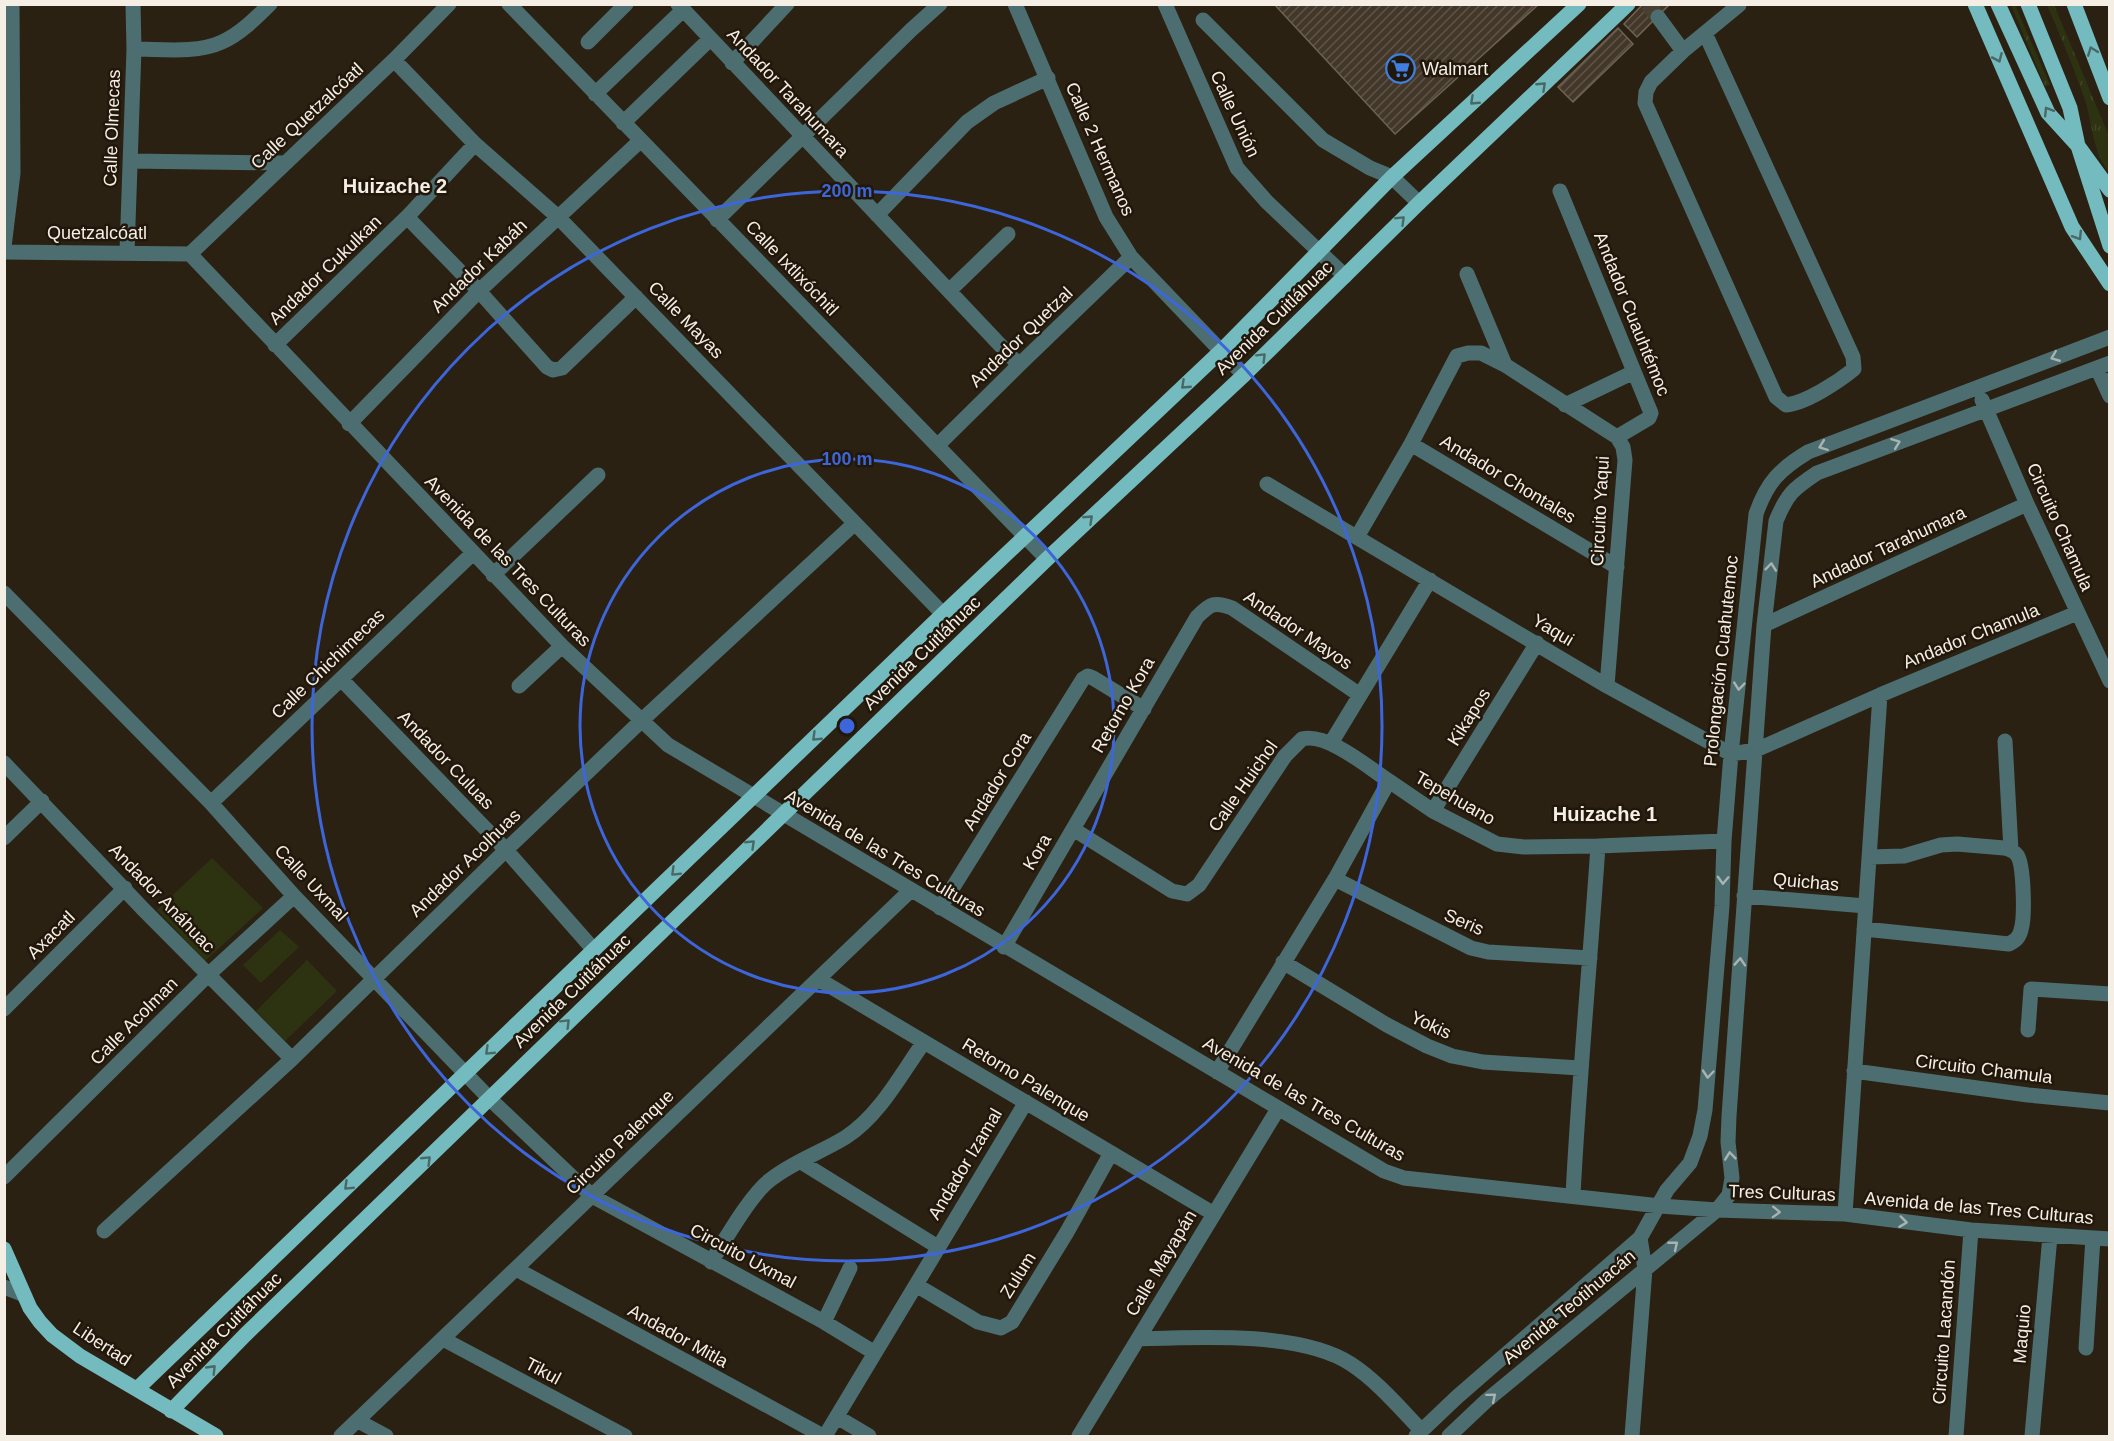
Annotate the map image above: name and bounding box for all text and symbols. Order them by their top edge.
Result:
street label: Andador Tarahumara [723,24,854,162]
one-way arrow [2087,46,2099,57]
one-way arrow [1991,52,2003,63]
supermarket icon: Walmart [1385,53,1417,85]
street label: Calle Quetzalcóatl [247,59,367,173]
place label: Walmart [1422,59,1488,79]
street label: Calle Unión [1206,68,1264,160]
street label: Calle Olmecas [100,69,124,187]
street label: Calle 2 Hermanos [1062,79,1138,219]
one-way arrow [1536,82,1546,93]
one-way arrow [1471,94,1481,105]
one-way arrow [2044,106,2055,117]
district label: Huizache 2 [343,175,447,197]
text: 200 m [821,181,873,201]
street label: Andador Cukulkan [265,211,385,329]
street label: Andador Kabáh [427,215,531,317]
street label: Calle Ixtlixóchitl [742,216,842,320]
one-way arrow [1394,217,1405,228]
street label: Quetzalcóatl [47,223,147,243]
street label: Andador Cuauhtémoc [1590,229,1674,399]
one-way arrow [2070,230,2082,240]
street label: Avenida Cuitláhuac [1211,257,1337,379]
street label: Calle Mayas [644,277,728,363]
street label: Andador Quetzal [965,283,1077,391]
one-way arrow [2050,350,2061,362]
one-way arrow [1255,354,1266,365]
one-way arrow [1181,377,1192,388]
street label: Andador Chontales [1437,431,1579,527]
one-way arrow [1890,438,1900,451]
one-way arrow [1818,439,1829,452]
text: 100 m [821,449,873,469]
street label: Circuito Yaqui [1587,455,1613,567]
street label: Circuito Chamula [2023,460,2098,595]
street label: Avenida de las Tres Culturas [421,471,595,651]
street label: Andador Tarahumara [1807,502,1970,592]
one-way arrow [1083,515,1093,526]
street label: Prolongación Cuahutemoc [1700,554,1742,768]
one-way arrow [1764,562,1776,571]
street label: Andador Mayos [1240,586,1356,674]
street label: Avenida Cuitláhuac [859,592,985,714]
street label: Andador Chamula [1900,599,2043,672]
street label: Calle Chichimecas [267,605,389,723]
street label: Yaqui [1529,610,1577,650]
street label: Retorno Kora [1088,653,1159,756]
one-way arrow [1733,681,1746,690]
street label: Kikapos [1444,685,1494,749]
street label: Andador Culuas [394,707,498,813]
centre of rings [837,716,857,736]
street label: Andador Cora [959,727,1036,834]
one-way arrow [812,730,822,741]
street label: Calle Huichol [1204,737,1282,835]
street label: Tepehuano [1411,767,1499,829]
street label: Avenida de las Tres Culturas [781,785,989,921]
district label: Huizache 1 [1553,803,1657,825]
street label: Andador Acolhuas [406,805,524,921]
street label: Kora [1019,830,1056,873]
street label: Andador Anáhuac [105,840,219,956]
one-way arrow [744,840,755,851]
street label: Calle Uxmal [271,841,351,925]
one-way arrow [672,865,682,876]
street label: Quichas [1772,869,1840,895]
one-way arrow [1716,875,1729,884]
street label: Seris [1441,905,1487,939]
street label: Axacatl [23,907,79,963]
street label: Avenida Cuitláhuac [509,930,635,1052]
one-way arrow [1733,957,1746,966]
street label: Calle Acolman [86,973,182,1069]
street label: Yokis [1408,1007,1454,1043]
one-way arrow [559,1020,570,1031]
street label: Avenida de las Tres Culturas [1199,1033,1409,1165]
street label: Retorno Palenque [959,1034,1093,1126]
one-way arrow [485,1043,496,1054]
street label: Circuito Chamula [1914,1051,2055,1087]
one-way arrow [1702,1070,1715,1079]
street label: Circuito Palenque [562,1085,678,1199]
street label: Andador Izamal [924,1105,1006,1223]
one-way arrow [1724,1152,1737,1161]
one-way arrow [419,1156,430,1167]
one-way arrow [345,1179,355,1190]
street label: Tres Culturas [1728,1181,1836,1205]
street label: Avenida de las Tres Culturas [1864,1188,2094,1228]
street label: Calle Mayapán [1122,1206,1200,1320]
one-way arrow [1771,1206,1780,1218]
one-way arrow [1898,1215,1907,1227]
street label: Circuito Uxmal [687,1220,799,1292]
one-way arrow [1667,1241,1678,1252]
street label: Avenida Teotihuacán [1499,1246,1639,1368]
street label: Zulum [996,1248,1040,1302]
street label: Circuito Lacandón [1929,1259,1959,1405]
street label: Avenida Cuitláhuac [162,1268,286,1392]
street label: Andador Mitla [625,1300,732,1372]
street label: Maquio [2009,1304,2035,1364]
street label: Libertad [69,1318,135,1370]
street label: Tikul [522,1353,564,1389]
one-way arrow [204,1365,215,1376]
one-way arrow [1485,1393,1496,1404]

